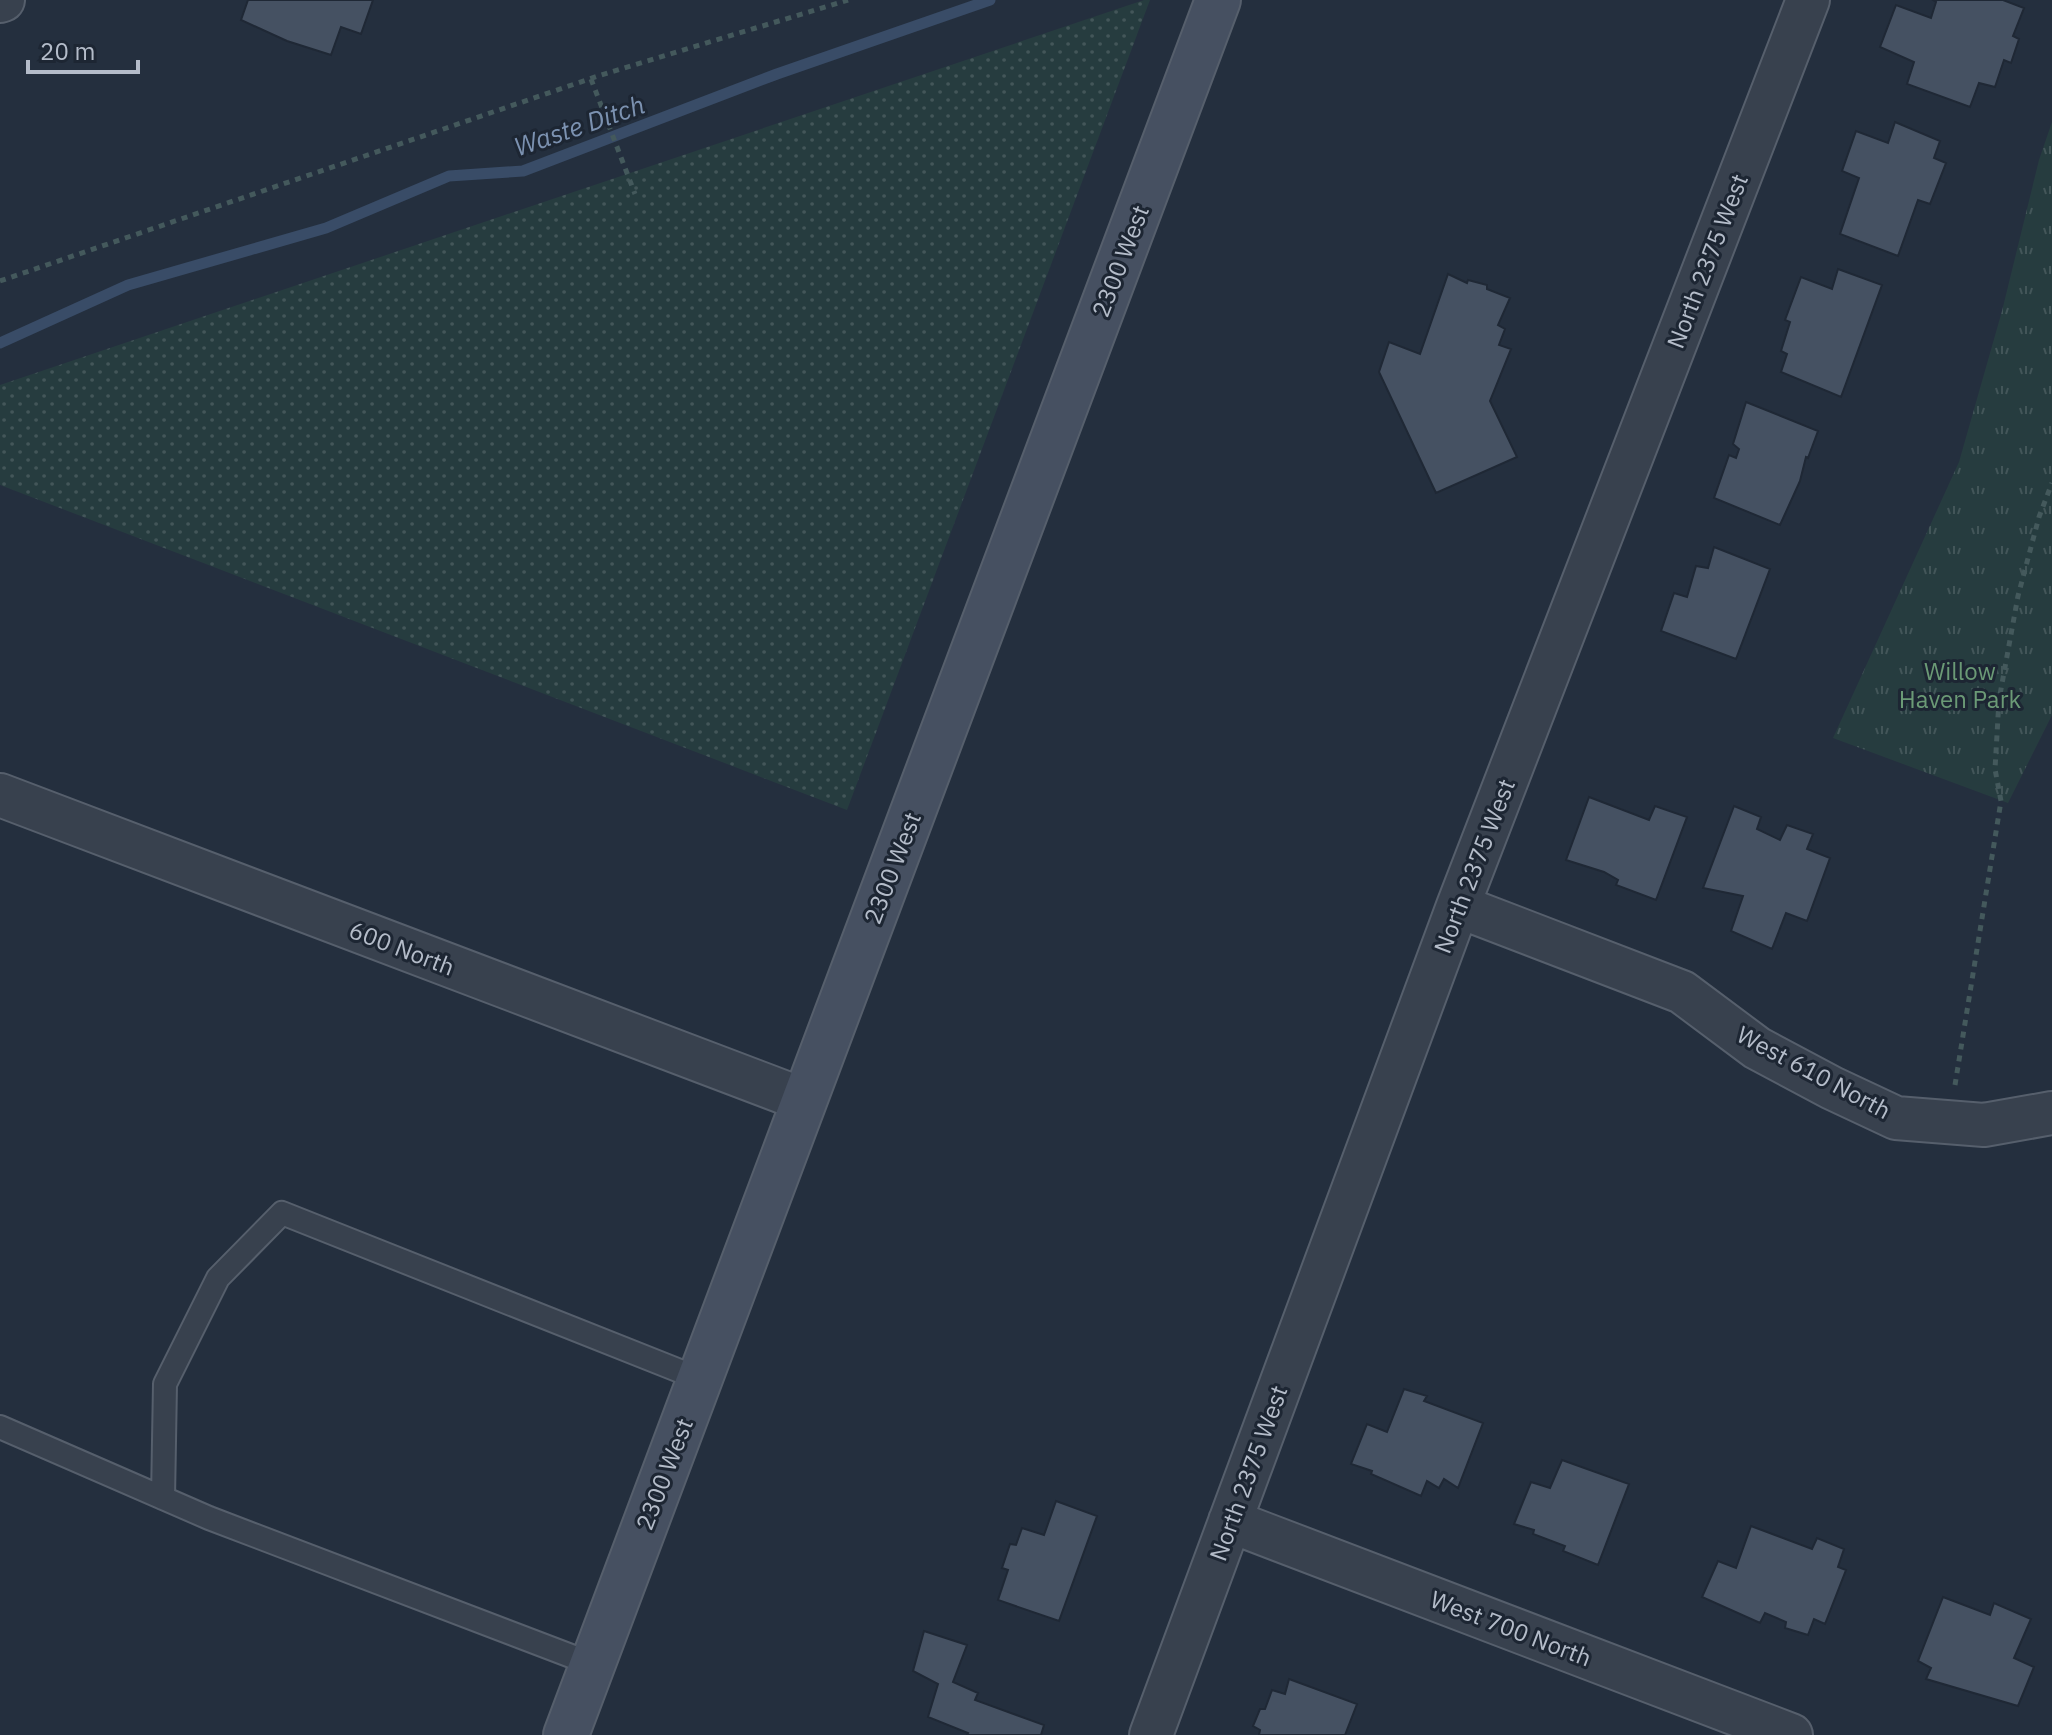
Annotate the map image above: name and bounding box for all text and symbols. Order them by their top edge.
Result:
scale bar [28,24,138,74]
text: 20 m [40,35,95,67]
water label: Waste Ditch [509,87,649,163]
street label: North 2375 West [1659,169,1755,353]
street label: 2300 West [1084,200,1156,322]
park label: Willow Haven Park [1899,655,2021,715]
street label: North 2375 West [1426,774,1522,958]
street label: 2300 West [856,807,928,929]
street label: 600 North [345,913,459,983]
street label: West 610 North [1731,1018,1897,1126]
street label: North 2375 West [1201,1381,1295,1565]
street label: 2300 West [628,1413,700,1535]
street label: West 700 North [1426,1583,1596,1673]

